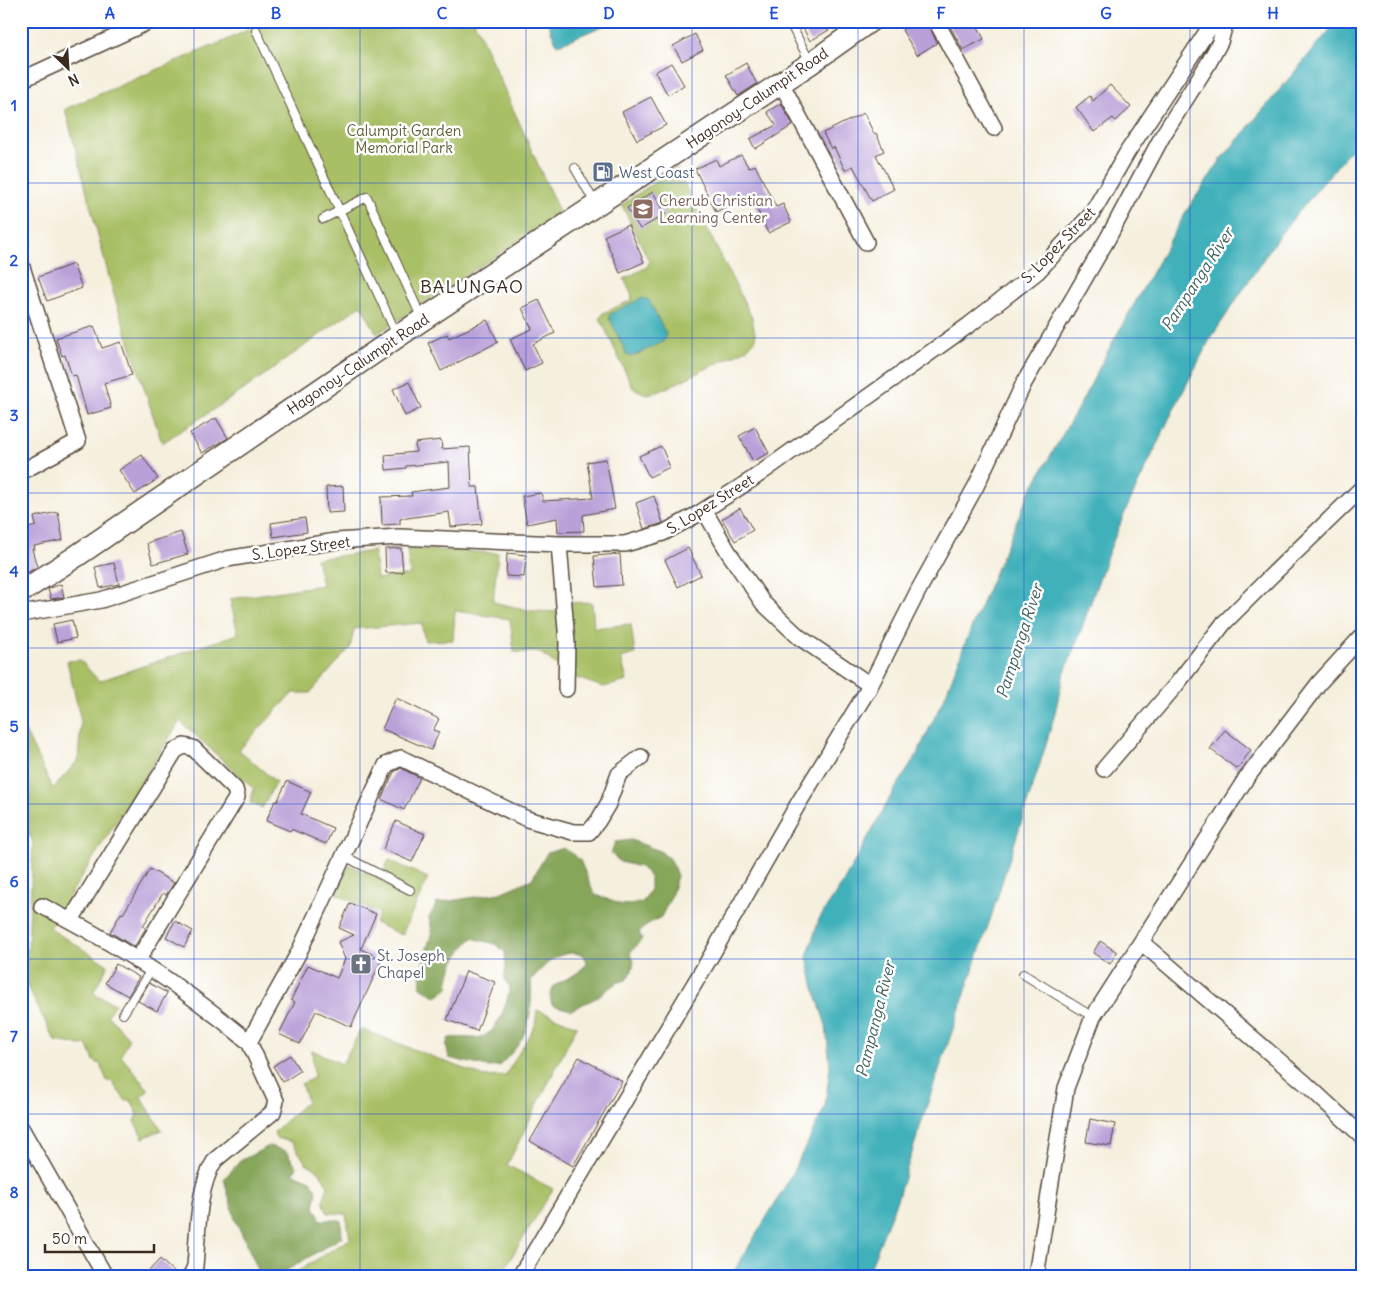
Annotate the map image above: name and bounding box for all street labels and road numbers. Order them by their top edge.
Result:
street label: Hagonoy-Calumpit Road [682,43,832,153]
street label: S. Lopez Street [1017,203,1099,287]
street label: Hagonoy-Calumpit Road [283,309,433,419]
street label: S. Lopez Street [663,470,757,538]
street label: S. Lopez Street [251,532,351,564]

